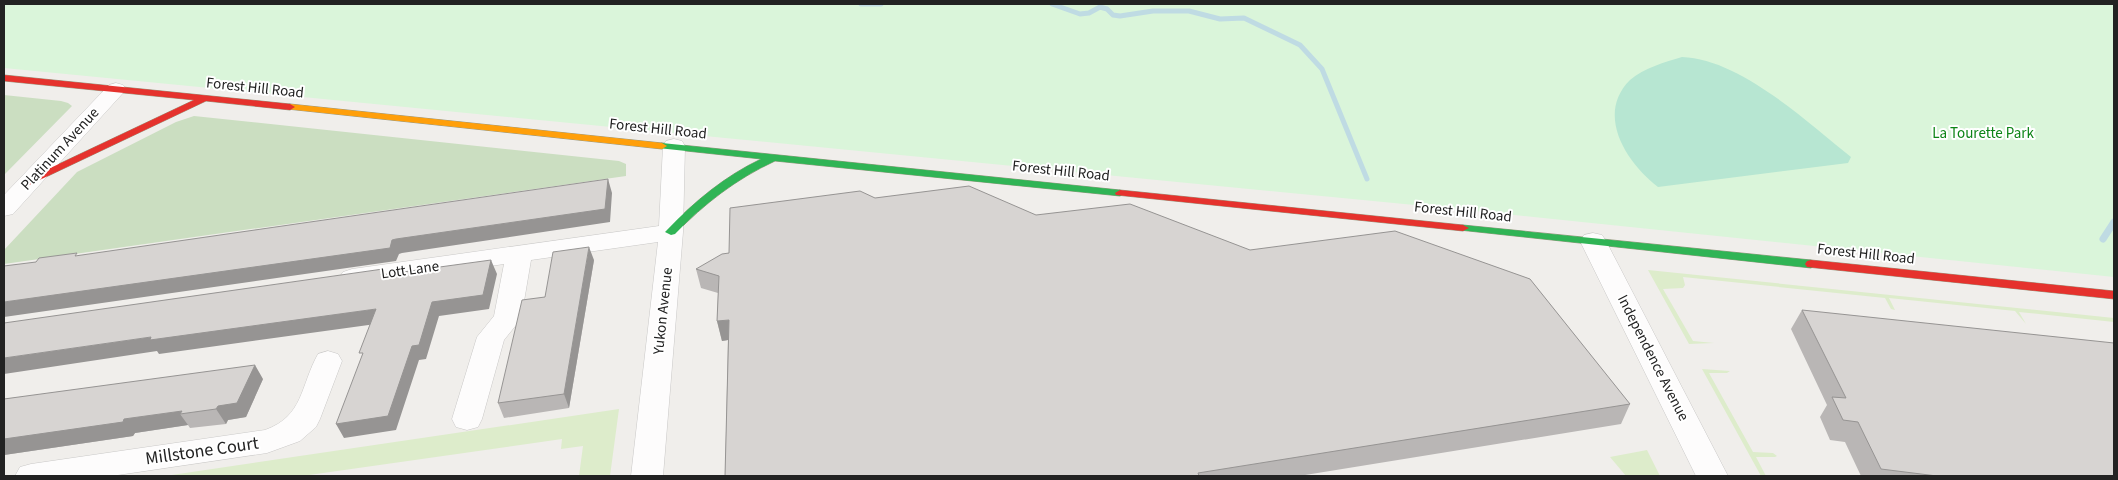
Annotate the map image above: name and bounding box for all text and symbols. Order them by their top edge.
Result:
street label: Forest Hill Road [205,72,305,104]
street label: Platinum Avenue [16,103,104,195]
street label: Forest Hill Road [608,113,708,145]
park label: La Tourette Park [1932,123,2034,144]
street label: Forest Hill Road [1011,155,1111,187]
street label: Forest Hill Road [1413,196,1513,228]
street label: Forest Hill Road [1816,238,1916,270]
street label: Lott Lane [380,256,440,284]
street label: Yukon Avenue [648,266,678,357]
street label: Independence Avenue [1612,291,1694,425]
street label: Millstone Court [144,431,260,471]

